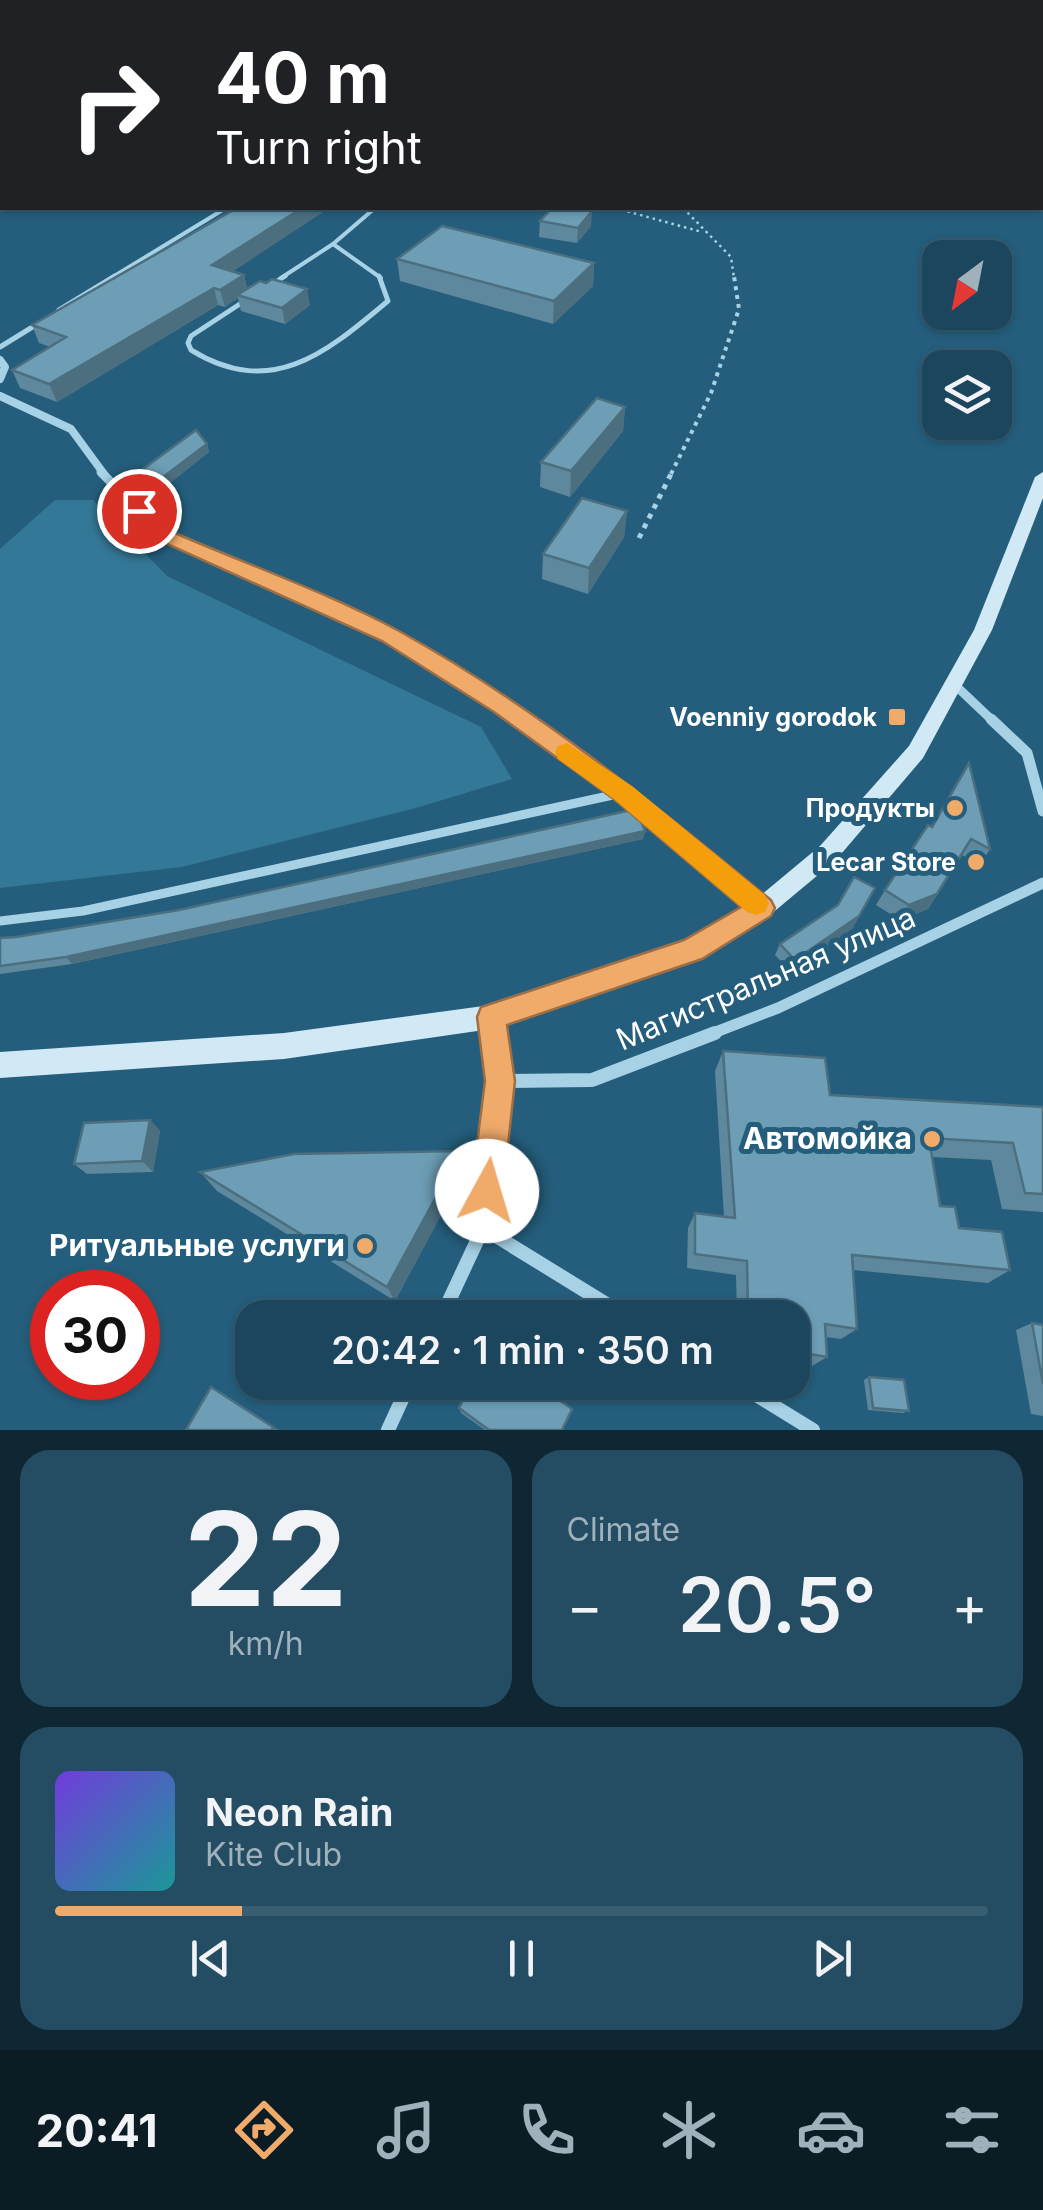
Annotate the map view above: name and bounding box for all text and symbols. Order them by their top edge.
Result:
text: 40 m [215,35,390,120]
icon: right [50,40,180,170]
text: Turn right [215,120,422,175]
north arrow [922,240,1012,330]
map controls [922,240,1012,440]
button: layers [922,350,1012,440]
pin [97,469,182,554]
icon: arrive [112,484,167,539]
place label: Voenniy gorodok [669,702,877,732]
marker: Voenniy gorodok [886,706,908,728]
place label: Продукты [806,793,935,823]
marker: Продукты [944,797,966,819]
place label: Lecar Store [816,847,956,877]
marker: Lecar Store [965,851,987,873]
street label: Магистральная улица [611,899,920,1057]
place label: Автомойка [743,1120,912,1156]
marker: Автомойка [921,1128,943,1150]
position arrow [435,1139,539,1243]
place label: Ритуальные услуги [49,1227,345,1263]
marker: Ритуальные услуги [354,1235,376,1257]
speed limit sign: 30 [30,1270,160,1400]
text: 20:42 · 1 min · 350 m [331,1327,714,1373]
text: 22 [184,1480,348,1637]
text: Climate [567,1510,680,1549]
text: 20.5° [678,1559,877,1650]
text: − [567,1573,603,1639]
text: + [952,1573,988,1639]
text: km/h [228,1624,304,1663]
text: Neon Rain [205,1789,393,1835]
text: Kite Club [205,1835,342,1874]
icon: previous [183,1931,238,1986]
icon: pause [494,1931,549,1986]
icon: next [805,1931,860,1986]
icon: directions [229,2095,299,2165]
icon: music [371,2095,441,2165]
icon: phone [512,2095,582,2165]
icon: climate [654,2095,724,2165]
icon: car [796,2095,866,2165]
icon: filters [937,2095,1007,2165]
text: 20:41 [36,2103,158,2158]

